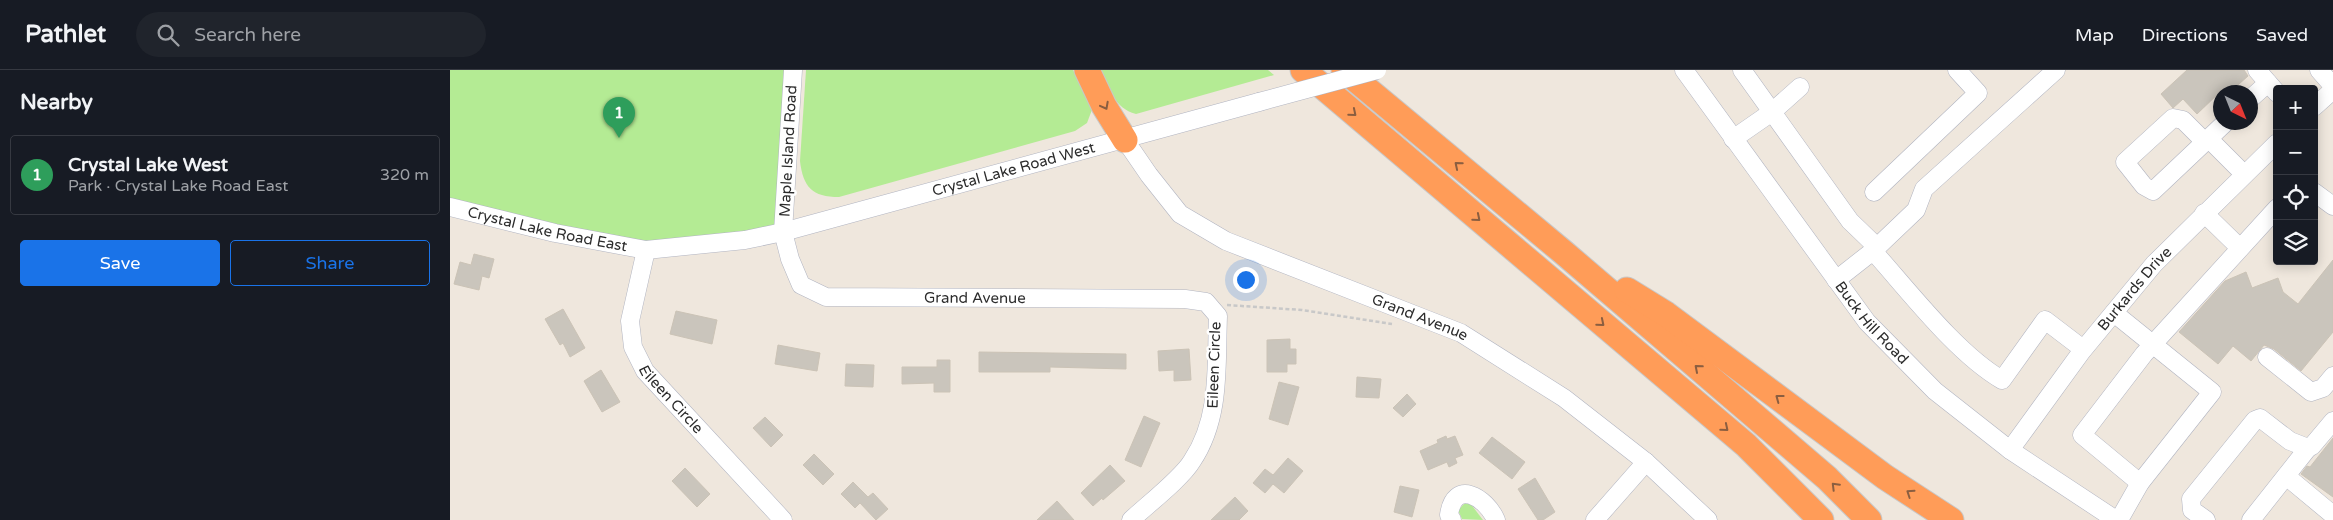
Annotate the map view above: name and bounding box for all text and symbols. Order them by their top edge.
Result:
search box [136,12,486,57]
text: Pathlet [25,20,106,49]
icon: search [154,21,182,49]
text: Search here [194,24,301,46]
text: Map [2075,24,2114,46]
text: Directions [2142,24,2228,46]
text: Saved [2256,24,2308,46]
street label: Maple Island Road [776,85,800,217]
north arrow [2213,85,2258,130]
map controls [2273,85,2318,265]
button: + [2273,85,2318,130]
text: Nearby [20,90,93,115]
pin: 1 [603,97,635,138]
one-way arrow [1099,101,1109,110]
one-way arrow [1348,107,1357,116]
button: − [2273,130,2318,175]
street label: Crystal Lake Road West [930,138,1097,200]
text: Crystal Lake West [68,154,228,176]
one-way arrow [1455,161,1464,170]
text: 1 [32,165,42,185]
text: 320 m [380,165,429,185]
button: locate [2273,175,2318,220]
text: Park · Crystal Lake Road East [68,176,288,196]
street label: Crystal Lake Road East [466,203,629,255]
one-way arrow [1472,212,1481,221]
button: layers [2273,220,2318,265]
button: Save [20,240,220,286]
button: Share [230,240,430,286]
street label: Burkards Drive [2094,243,2175,334]
your location [1233,267,1259,293]
street label: Buck Hill Road [1831,278,1912,368]
street label: Grand Avenue [924,289,1026,307]
street label: Grand Avenue [1369,290,1472,344]
one-way arrow [1596,317,1605,326]
street label: Eileen Circle [1203,321,1225,409]
street label: Eileen Circle [635,362,707,437]
one-way arrow [1695,365,1704,374]
one-way arrow [1776,395,1785,403]
one-way arrow [1720,422,1729,431]
one-way arrow [1831,482,1840,491]
one-way arrow [1906,490,1916,499]

